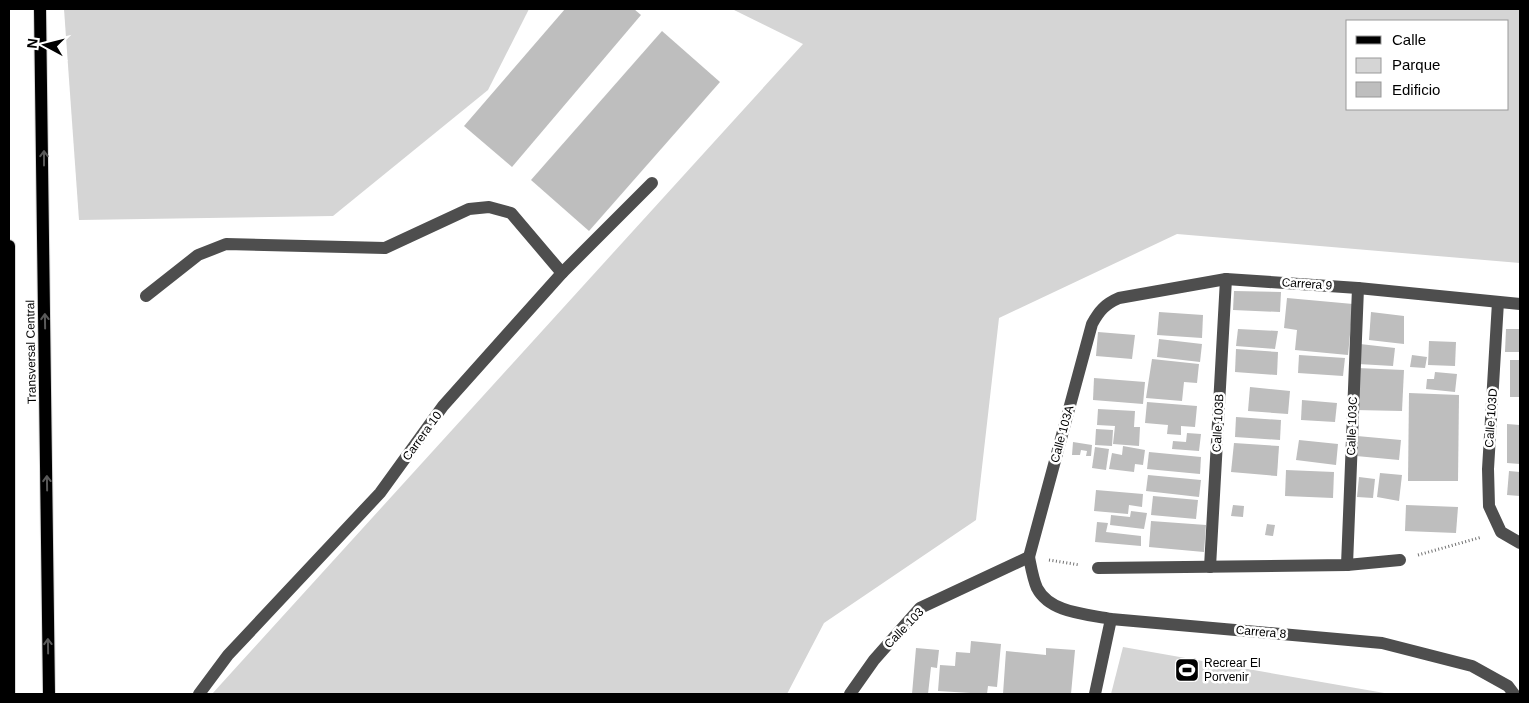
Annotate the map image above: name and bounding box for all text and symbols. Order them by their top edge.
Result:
north arrow [20,20,70,70]
legend [1346,20,1509,110]
text: Calle [1392,31,1426,48]
text: N [24,37,41,49]
text: Parque [1392,56,1440,73]
text: Edificio [1392,81,1440,98]
one-way arrow [39,150,48,166]
street label: Carrera 9 [1281,275,1333,293]
street label: Transversal Central [23,300,39,404]
one-way arrow [40,313,50,329]
street label: Calle 103D [1482,388,1500,448]
street label: Calle 103B [1209,393,1227,453]
street label: Calle 103C [1344,396,1360,456]
street label: Calle 103A [1048,404,1076,464]
street label: Carrera 10 [399,408,445,463]
one-way arrow [42,475,52,492]
street label: Calle 103 [881,605,927,651]
street label: Carrera 8 [1235,623,1287,641]
one-way arrow [44,638,53,654]
place label: Recrear El Porvenir [1204,656,1261,684]
sports icon: Recrear El Porvenir [1174,657,1200,683]

